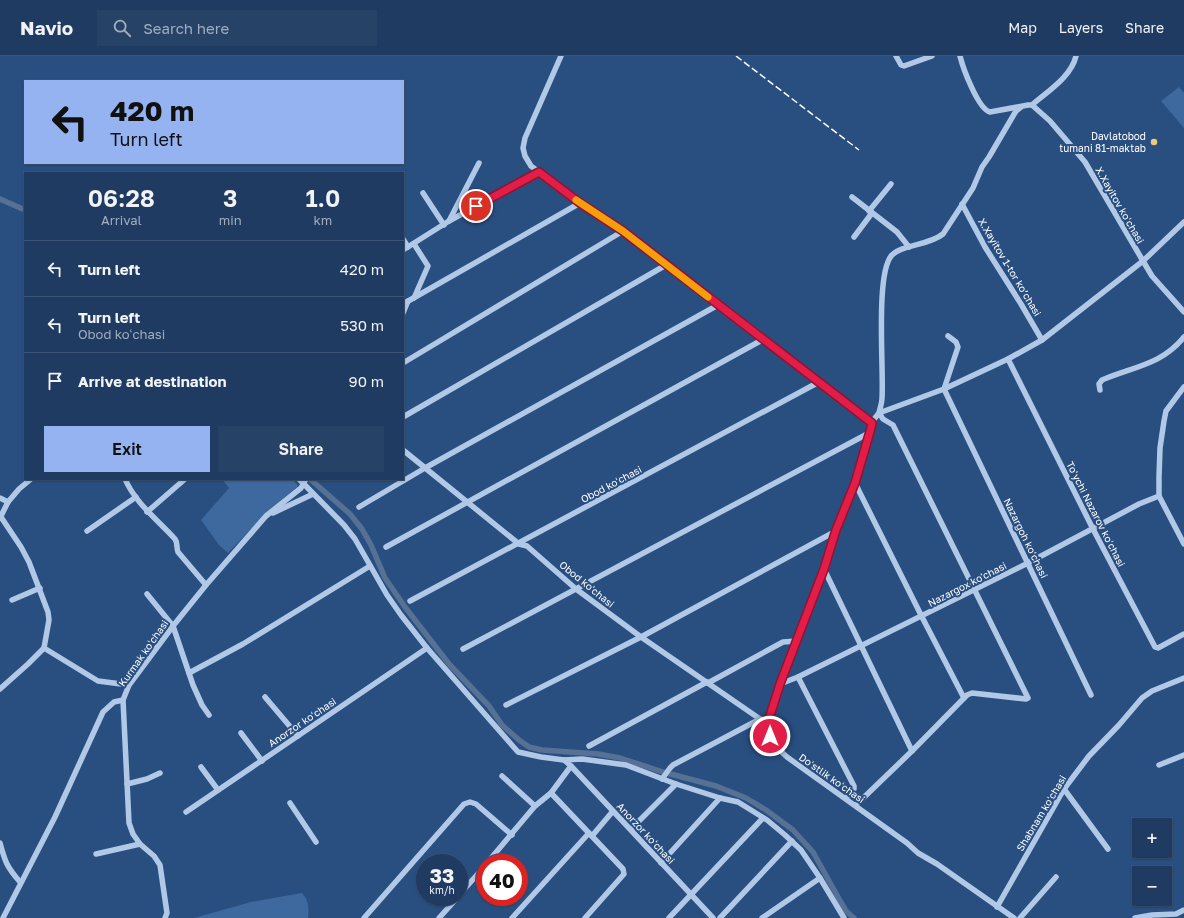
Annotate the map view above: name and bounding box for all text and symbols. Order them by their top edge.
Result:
search box [97,10,377,46]
text: Navio [20,16,73,39]
icon: search [111,17,133,39]
text: Search here [143,19,229,37]
text: Map [1008,19,1037,36]
text: Layers [1059,19,1103,36]
text: Share [1125,19,1164,36]
text: 420 m [110,94,194,127]
icon: left [44,96,96,148]
text: Turn left [110,128,183,150]
place label: Davlatobod tumani 81-maktab [1059,130,1146,154]
marker: Davlatobod tumani 81-maktab [1149,137,1159,147]
street label: X.Xayitov koʻchasi [1093,164,1147,246]
text: 06:28 [88,183,155,212]
text: 3 [223,183,237,212]
text: 1.0 [305,183,340,212]
pin [459,189,493,223]
icon: arrive [465,195,487,217]
text: Arrival [101,212,142,228]
text: min [219,212,242,228]
text: km [313,212,332,228]
street label: X.Xayitov 1-tor koʼchasi [976,216,1044,318]
icon: left [44,258,66,280]
text: Turn left [78,260,140,278]
text: 420 m [340,260,384,278]
text: Turn left [78,308,140,326]
icon: left [44,314,66,336]
text: 530 m [340,316,384,334]
text: Obod koʻchasi [78,326,165,342]
icon: arrive [44,370,66,392]
text: Arrive at destination [78,372,227,390]
text: 90 m [349,372,384,390]
button: Exit [44,426,210,472]
button: Share [218,426,384,472]
street label: To'ychi Nazarov koʻchasi [1064,459,1128,569]
street label: Obod koʻchasi [579,463,643,505]
street label: Nazargoh koʻchasi [1001,496,1051,580]
street label: Obod ko'chasi [557,558,617,610]
street label: Nazargox ko'chasi [926,559,1008,609]
street label: Kurmak koʻchasi [116,618,170,688]
street label: Anorzor koʻchasi [266,695,338,749]
position arrow [749,715,791,757]
street label: Doʻstlik koʻchasi [797,751,867,805]
street label: Shabnam koʻchasi [1014,773,1068,853]
street label: Anorzor koʻchasi [615,800,677,866]
map controls [1132,818,1172,906]
button: + [1132,818,1172,858]
speed limit sign: 40 [476,854,528,906]
text: 33 [430,863,454,887]
button: − [1132,866,1172,906]
text: km/h [429,884,455,896]

